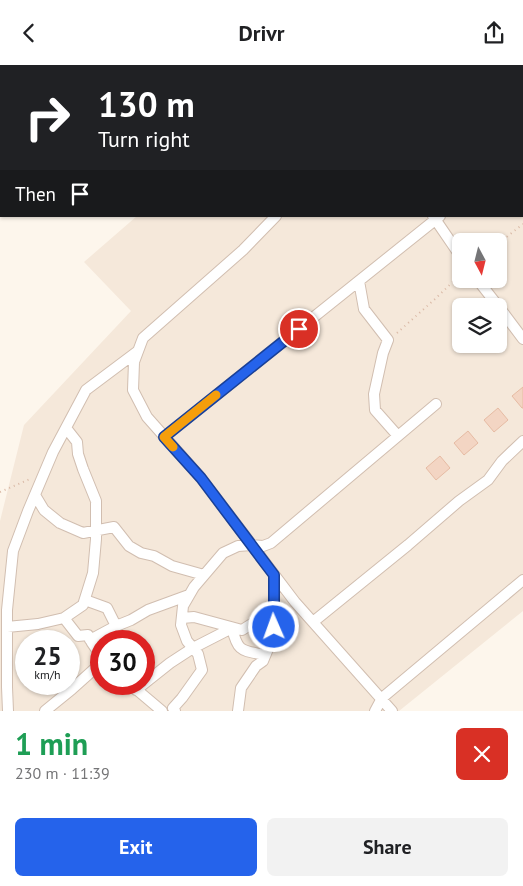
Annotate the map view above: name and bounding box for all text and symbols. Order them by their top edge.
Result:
icon: back [15,19,43,47]
text: Drivr [238,19,285,47]
icon: share [480,19,508,47]
text: 130 m [98,81,195,127]
icon: right [15,85,80,150]
text: Turn right [98,125,190,153]
icon: arrive [66,180,94,208]
text: Then [15,182,56,206]
north arrow [452,233,508,287]
map controls [452,233,507,353]
button: layers [452,298,507,353]
pin [278,308,320,350]
icon: arrive [285,315,313,343]
position arrow [247,600,299,652]
speed limit sign: 30 [90,630,155,695]
text: 25 [33,640,62,672]
text: km/h [34,667,61,682]
text: 1 min [15,724,88,763]
button: close [456,728,508,780]
text: 230 m · 11:39 [15,763,110,783]
button: Exit [15,818,257,876]
button: Share [267,818,508,876]

